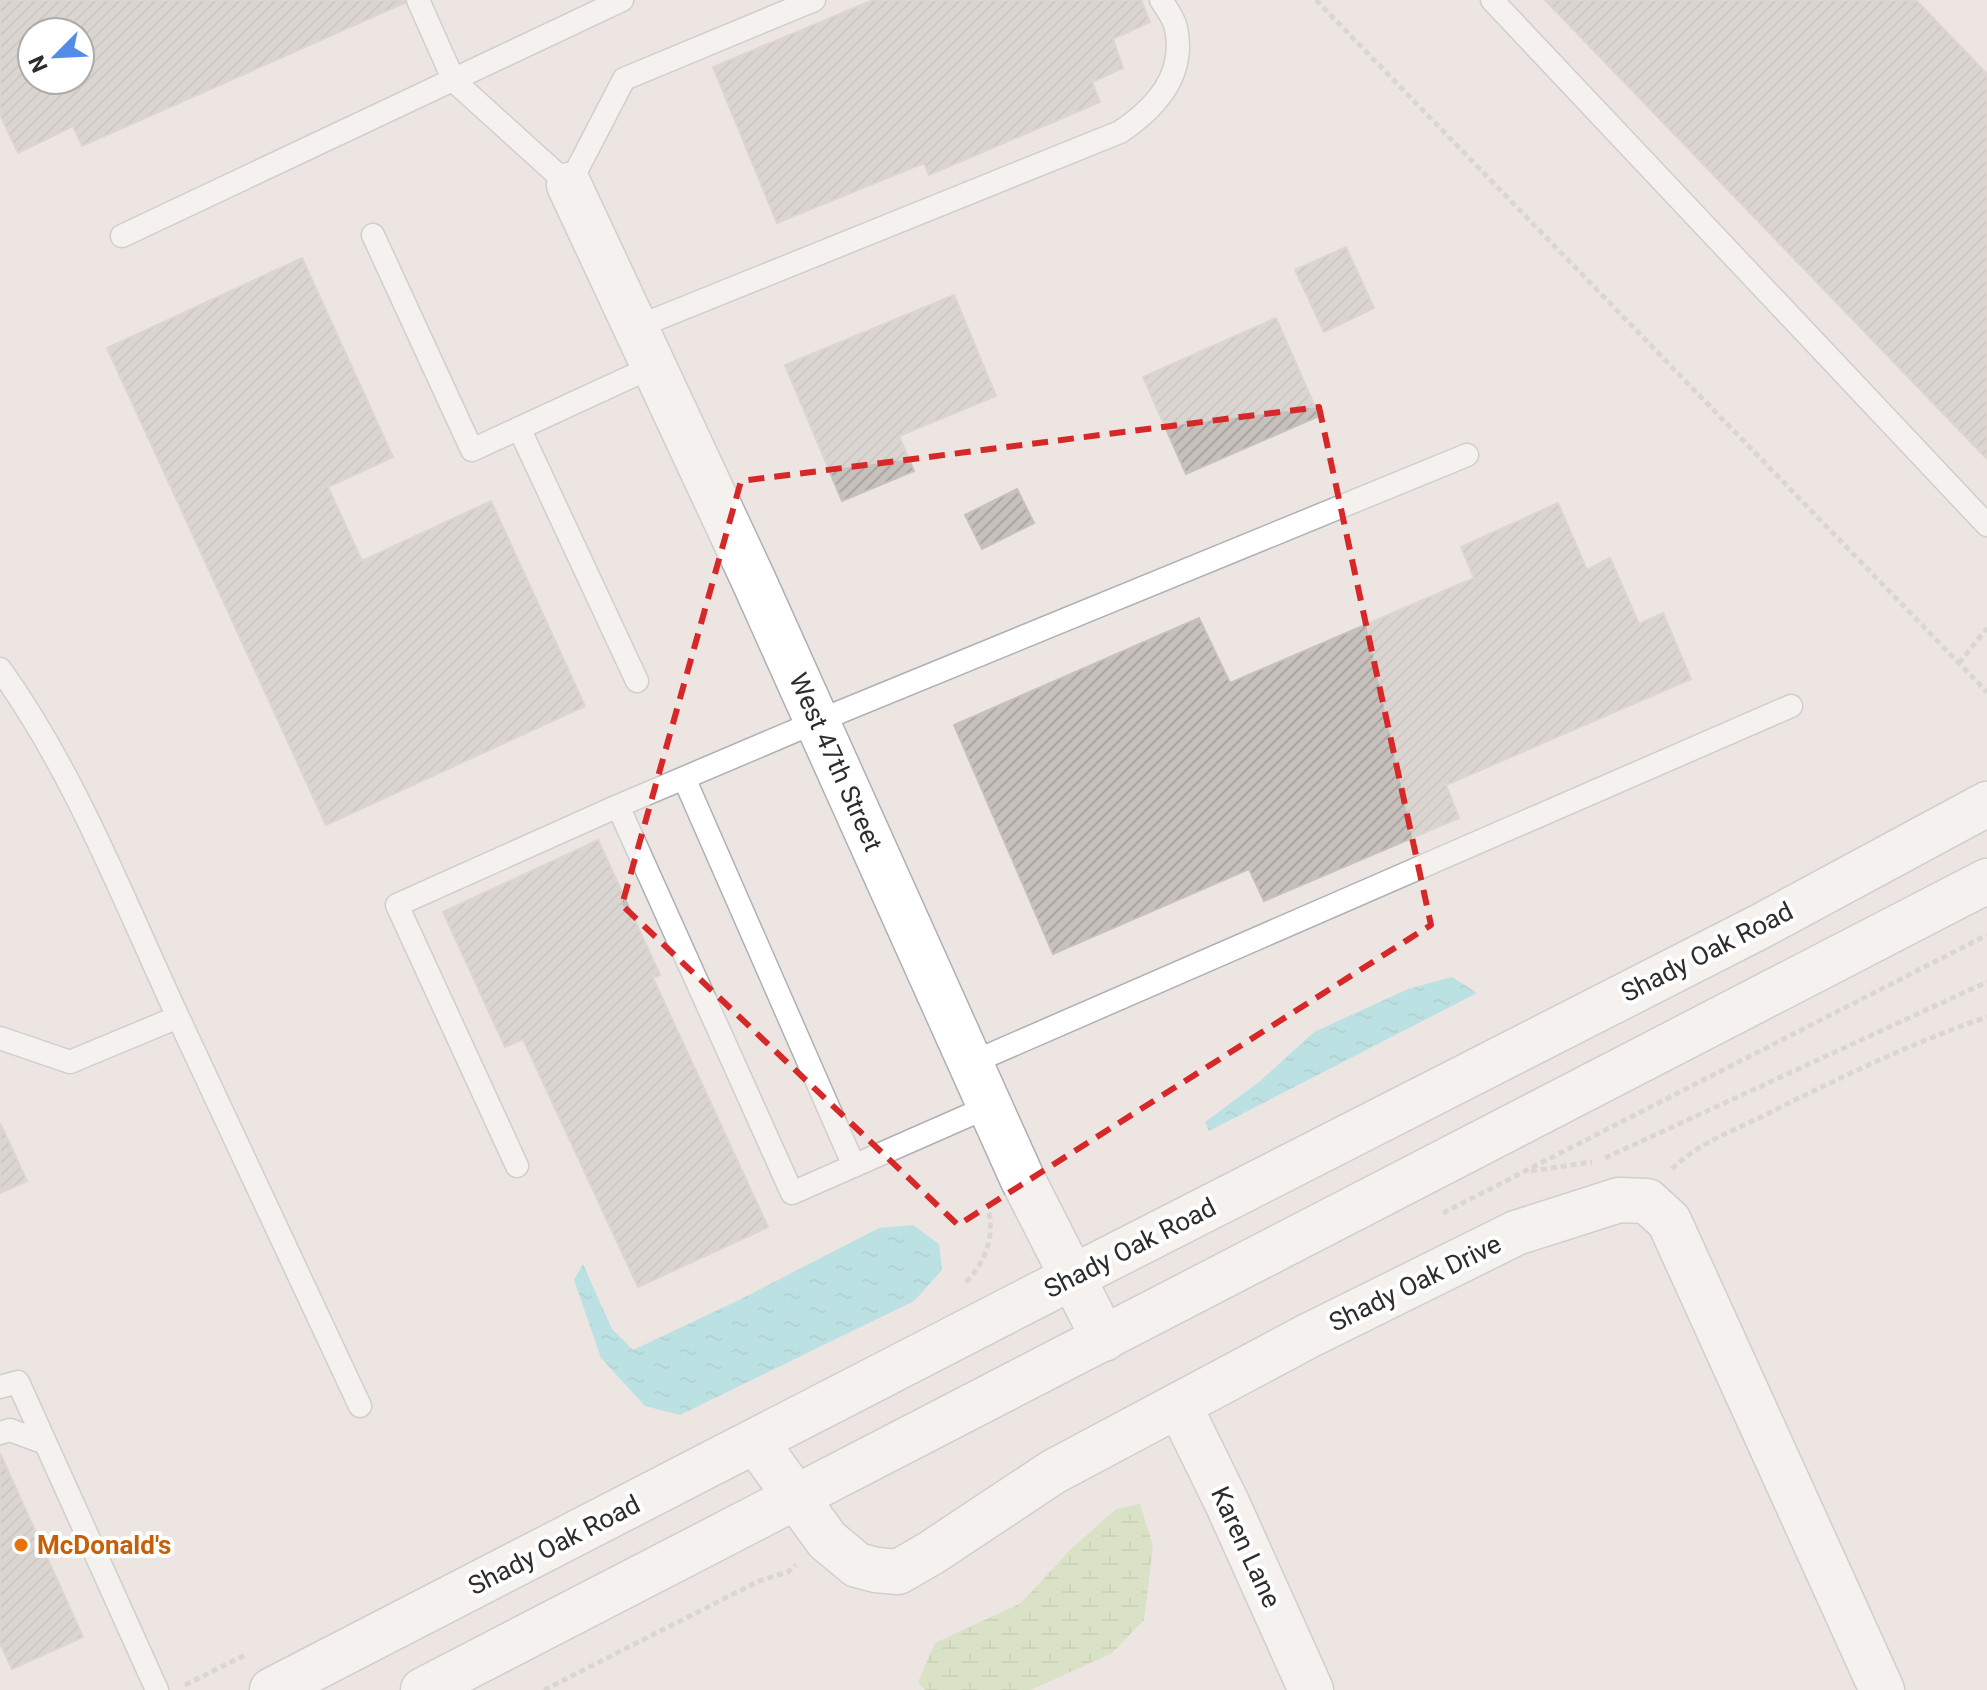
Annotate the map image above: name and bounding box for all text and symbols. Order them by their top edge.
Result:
north arrow [16,16,96,96]
text: N [24,52,53,76]
street label: West 47th Street [783,668,889,856]
street label: Shady Oak Road [1616,896,1798,1008]
street label: Shady Oak Road [1039,1192,1221,1304]
street label: Shady Oak Drive [1324,1228,1506,1338]
street label: Karen Lane [1205,1482,1287,1612]
street label: Shady Oak Road [463,1489,645,1601]
place label: McDonald's [37,1530,171,1560]
marker: McDonald's [12,1536,30,1554]

